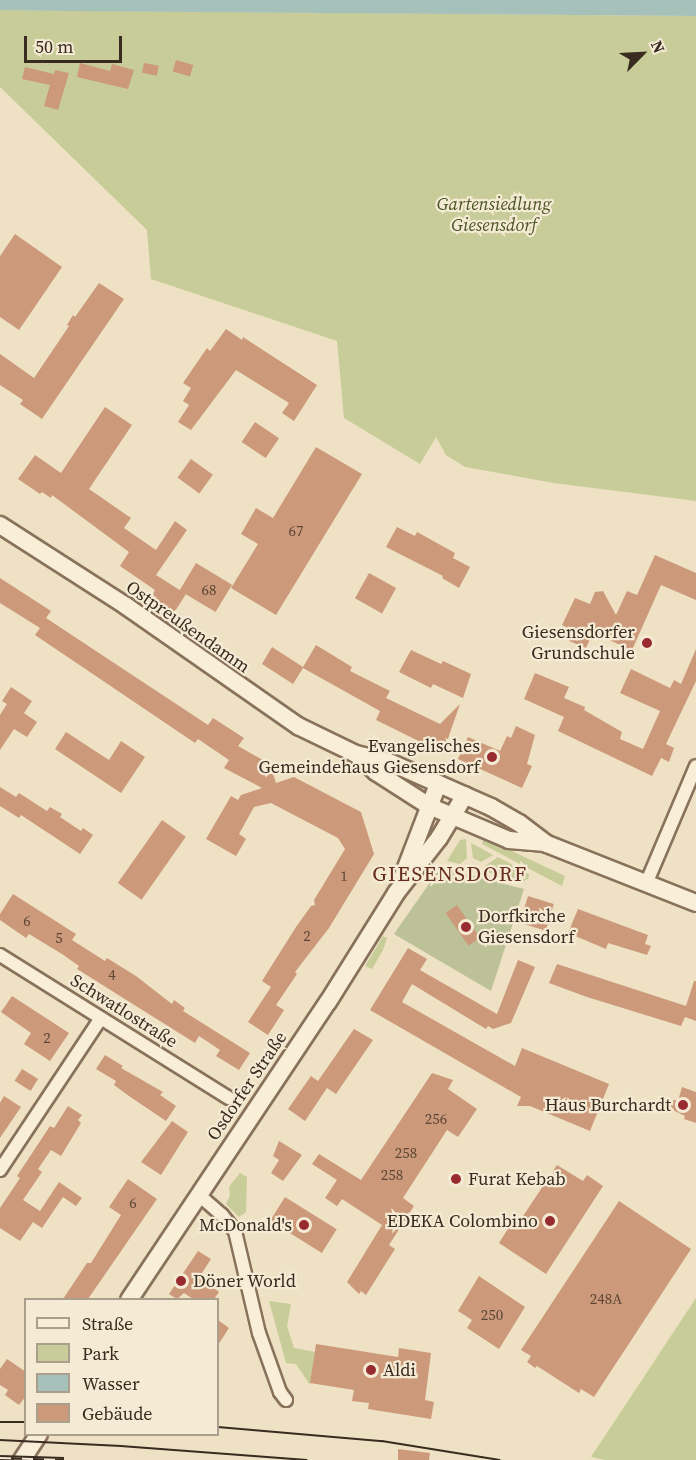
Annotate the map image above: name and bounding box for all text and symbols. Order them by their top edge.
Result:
scale bar [27,24,124,62]
north arrow [612,24,672,84]
text: 50 m [35,34,73,59]
text: N [646,37,671,56]
park label: Gartensiedlung Giesensdorf [437,194,551,236]
house number: 67 [289,522,303,540]
street label: Ostpreußendamm [122,576,254,678]
house number: 68 [202,581,216,599]
place label: Giesensdorfer Grundschule [522,622,635,664]
marker: Giesensdorfer Grundschule [640,636,654,650]
place label: Evangelisches Gemeindehaus Giesensdorf [259,736,480,778]
marker: Evangelisches Gemeindehaus Giesensdorf [485,750,499,764]
district label: GIESENSDORF [372,861,528,887]
house number: 1 [340,867,348,885]
place label: Dorfkirche Giesensdorf [478,906,575,948]
house number: 6 [23,912,31,930]
marker: Dorfkirche Giesensdorf [459,920,473,934]
house number: 2 [303,927,311,945]
house number: 5 [55,929,63,947]
house number: 4 [108,966,116,984]
street label: Schwatlostraße [67,970,181,1052]
street label: Osdorfer Straße [203,1027,291,1145]
house number: 2 [43,1029,51,1047]
place label: Haus Burchardt [545,1094,671,1116]
marker: Haus Burchardt [676,1098,690,1112]
house number: 256 [425,1110,447,1128]
house number: 258 [395,1144,417,1162]
house number: 258 [381,1166,403,1184]
place label: Furat Kebab [468,1168,566,1190]
marker: Furat Kebab [449,1172,463,1186]
house number: 6 [129,1194,137,1212]
place label: EDEKA Colombino [387,1210,538,1232]
place label: McDonald's [199,1214,292,1236]
marker: EDEKA Colombino [543,1214,557,1228]
marker: McDonald's [297,1218,311,1232]
place label: Döner World [193,1270,296,1292]
marker: Döner World [174,1274,188,1288]
house number: 248A [590,1290,622,1308]
legend [24,1298,219,1436]
house number: 250 [481,1306,503,1324]
text: Straße [82,1311,133,1336]
text: Park [82,1341,119,1366]
place label: Aldi [383,1359,416,1381]
marker: Aldi [364,1363,378,1377]
text: Wasser [82,1371,140,1396]
text: Gebäude [82,1401,153,1426]

